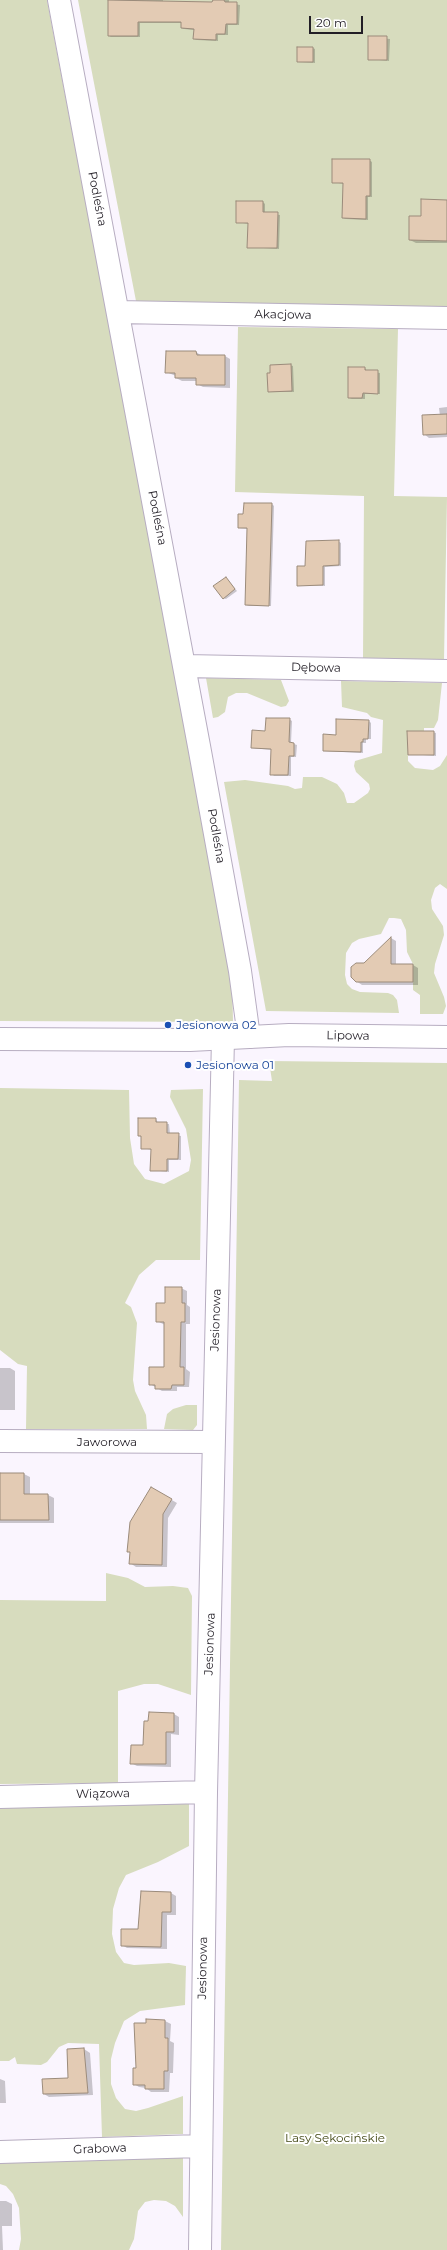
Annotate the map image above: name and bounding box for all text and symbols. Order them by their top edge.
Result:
scale bar [311,8,365,34]
text: 20 m [316,15,347,30]
street label: Podleśna [85,170,109,228]
street label: Akacjowa [254,307,312,323]
street label: Podleśna [145,489,169,547]
street label: Dębowa [291,660,341,676]
street label: Podleśna [204,807,228,865]
place label: Jesionowa 02 [176,1018,257,1032]
marker: Jesionowa 02 [163,1020,173,1030]
street label: Lipowa [326,1028,370,1044]
place label: Jesionowa 01 [196,1058,274,1072]
marker: Jesionowa 01 [183,1060,193,1070]
street label: Jesionowa [208,1288,224,1352]
street label: Jaworowa [77,1435,137,1449]
street label: Jesionowa [202,1612,218,1676]
street label: Wiązowa [76,1786,130,1802]
street label: Jesionowa [195,1937,211,1999]
park label: Lasy Sękocińskie [285,2131,385,2145]
street label: Grabowa [73,2141,127,2157]

